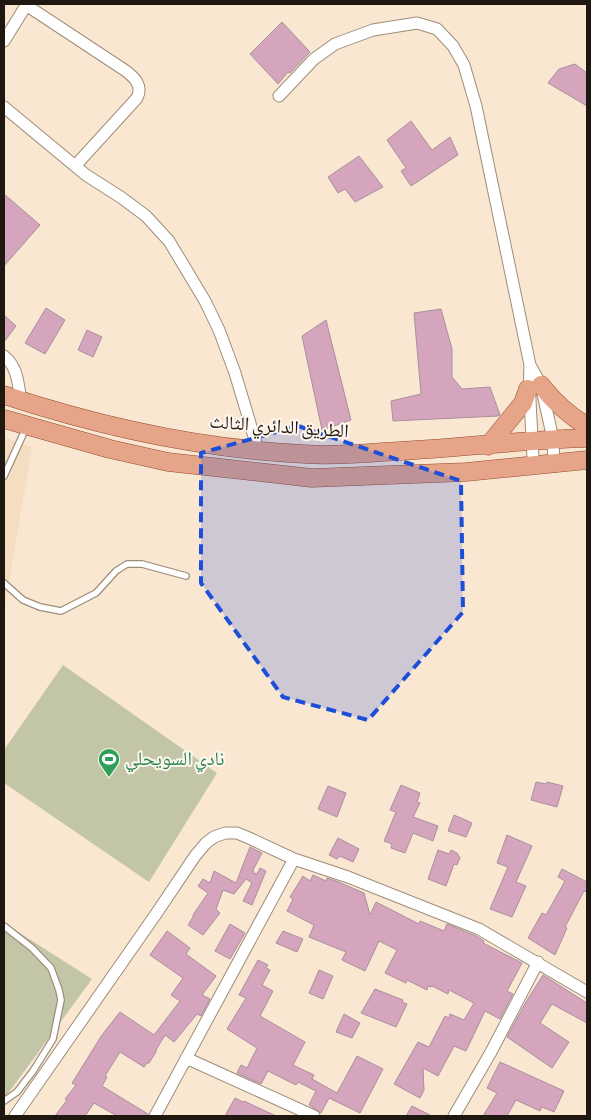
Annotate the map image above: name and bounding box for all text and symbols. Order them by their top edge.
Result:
street label: الطريق الدائري الثالث [208,411,349,446]
sports icon: نادي السويحلي [97,747,121,778]
place label: نادي السويحلي [125,748,225,773]

